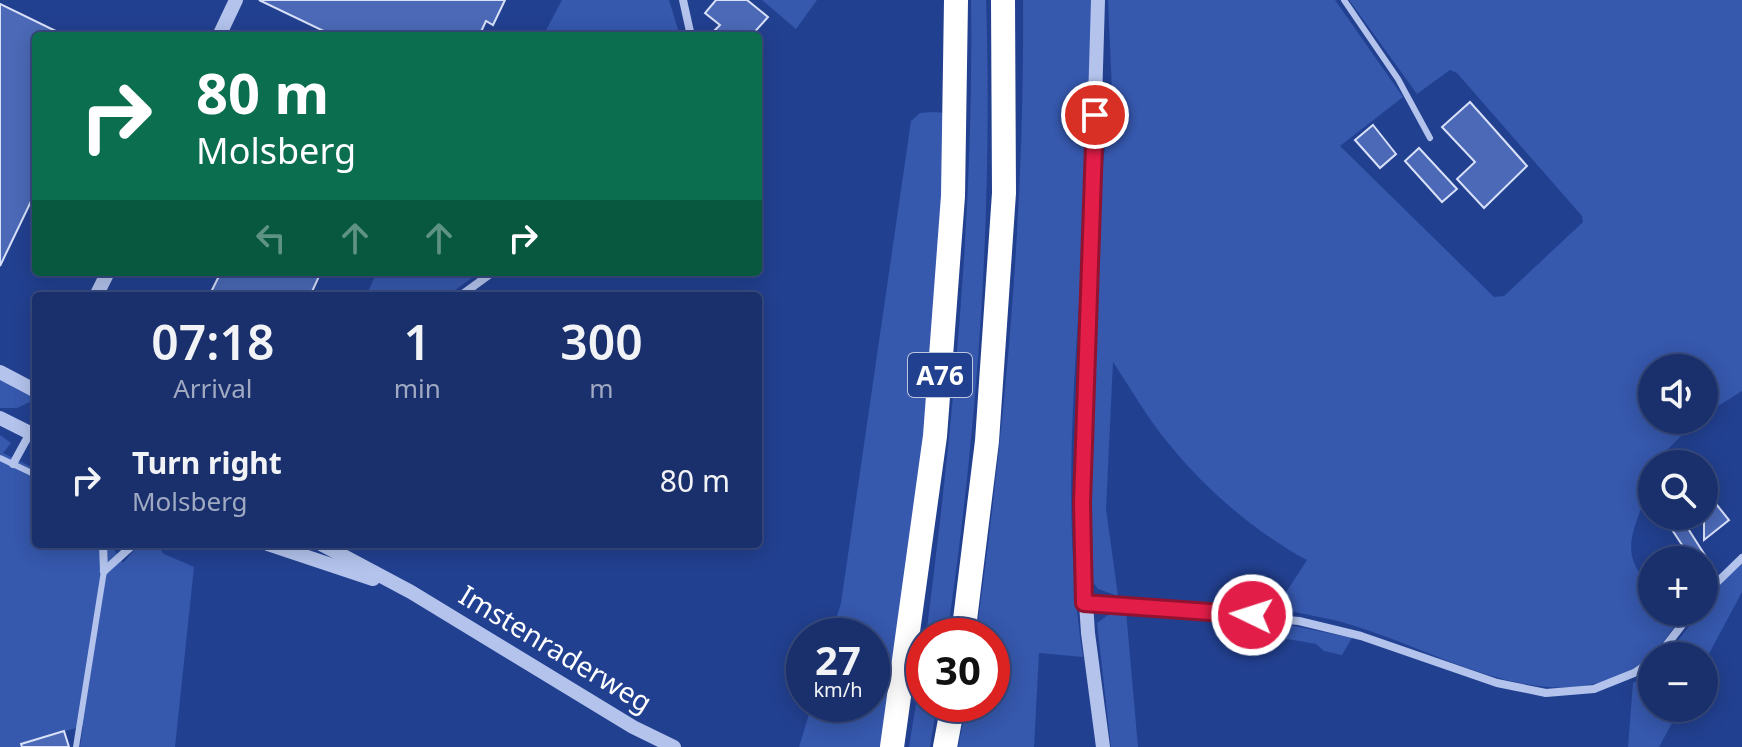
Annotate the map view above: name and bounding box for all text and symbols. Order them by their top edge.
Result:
text: 80 m [196,54,329,130]
icon: right [64,64,168,168]
pin [1061,81,1129,149]
icon: arrive [1073,93,1117,137]
text: Molsberg [196,126,356,175]
icon: left [249,216,293,260]
icon: ahead [333,216,377,260]
icon: ahead [417,216,461,260]
icon: right [501,216,545,260]
text: 07:18 [151,309,274,374]
text: 1 [404,309,431,374]
text: 300 [560,309,643,374]
road number: A76 [908,353,972,397]
map controls [1638,354,1718,722]
button: sound [1638,354,1718,434]
text: Arrival [173,370,253,406]
text: min [394,370,441,406]
text: m [589,370,614,406]
text: Turn right [132,442,282,483]
button: search [1638,450,1718,530]
icon: right [64,458,108,502]
text: 80 m [660,460,730,501]
text: Molsberg [132,483,248,519]
button: + [1638,546,1718,626]
position arrow [1210,573,1294,657]
street label: Imstenraderweg [453,575,659,721]
speed limit sign: 30 [906,618,1010,722]
text: 27 [815,632,861,687]
button: − [1638,642,1718,722]
text: km/h [813,676,863,703]

